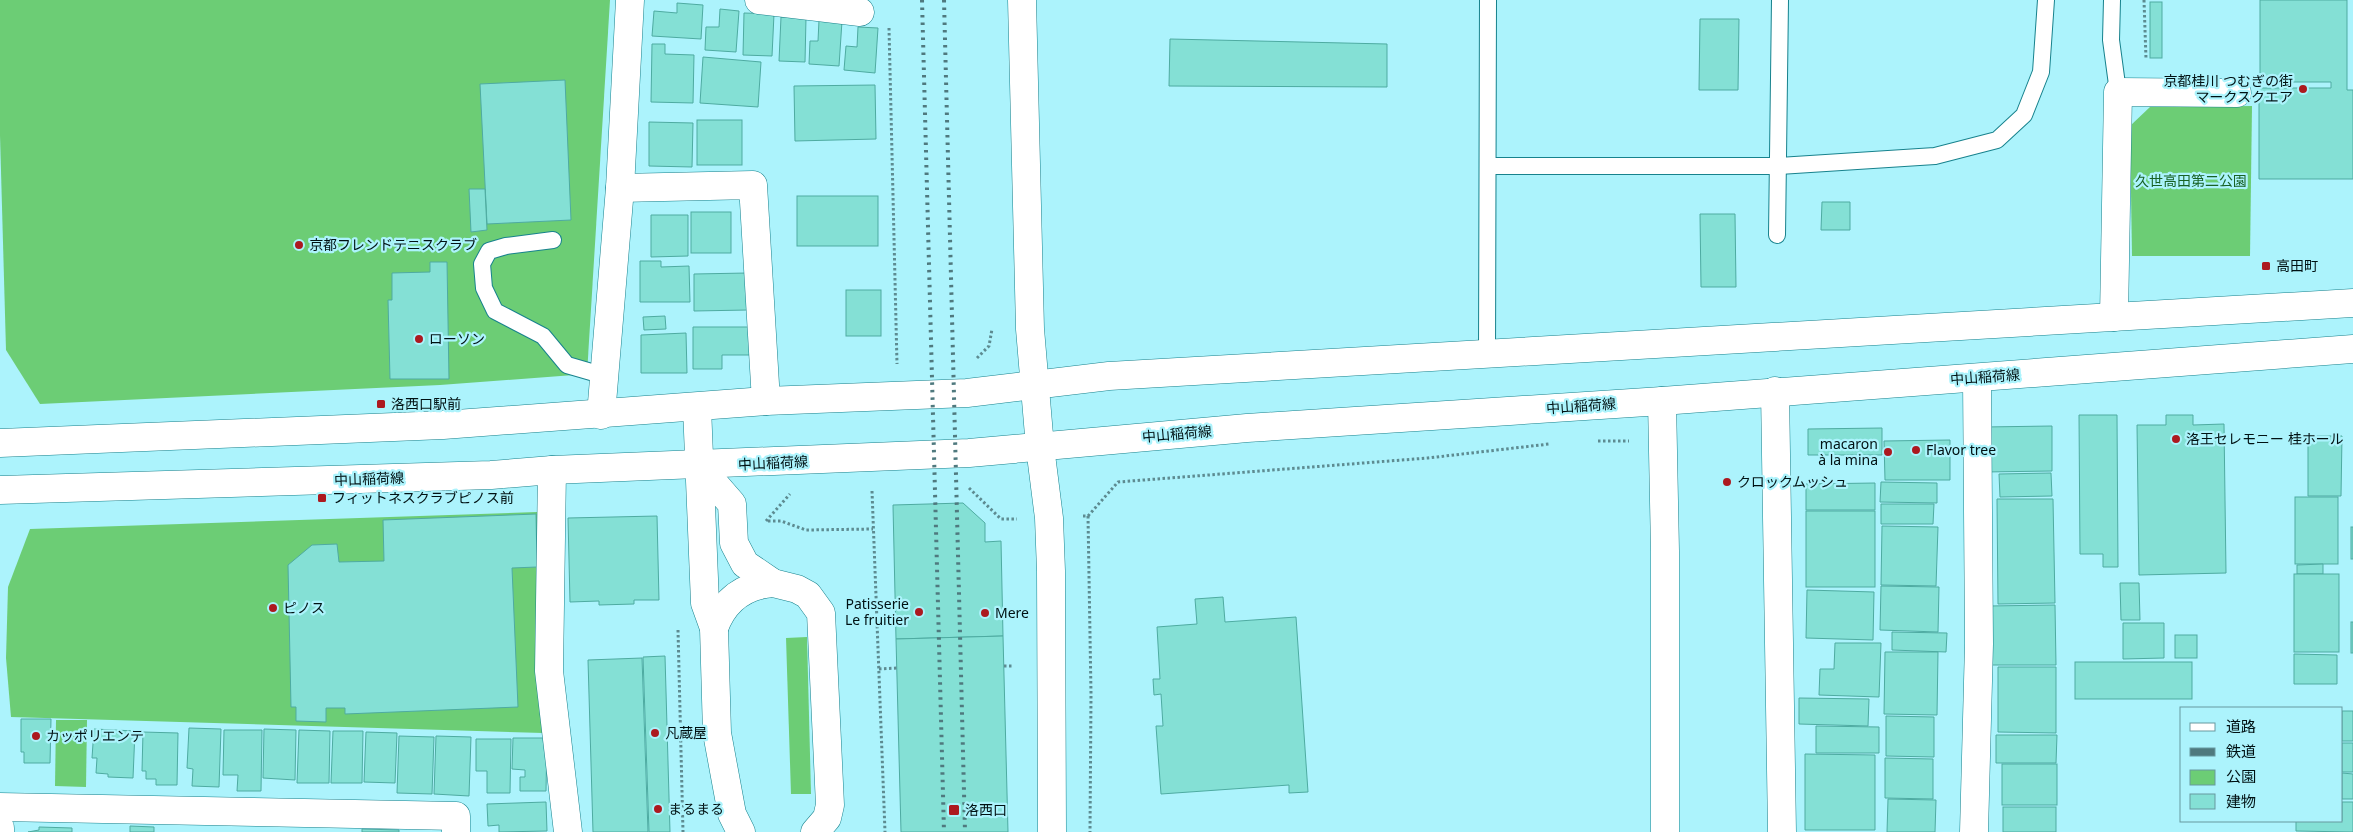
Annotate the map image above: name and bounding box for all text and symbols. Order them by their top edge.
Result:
place label: 京都桂川 つむぎの街 マークスクエア [2163,71,2293,106]
marker: 京都桂川 つむぎの街 マークスクエア [2297,83,2309,95]
park label: 久世高田第二公園 [2135,171,2247,190]
place label: 京都フレンドテニスクラブ [309,235,477,254]
marker: 京都フレンドテニスクラブ [293,239,305,251]
place label: 高田町 [2276,256,2318,275]
marker: 高田町 [2260,260,2272,272]
place label: ローソン [429,329,485,348]
marker: ローソン [413,333,425,345]
street label: 中山稲荷線 [1949,365,2021,388]
place label: 洛西口駅前 [391,394,461,413]
street label: 中山稲荷線 [1545,394,1617,417]
marker: 洛西口駅前 [375,398,387,410]
street label: 中山稲荷線 [1141,421,1213,446]
place label: 洛王セレモニー 桂ホール [2186,429,2344,448]
marker: 洛王セレモニー 桂ホール [2170,433,2182,445]
place label: macaron à la mina [1818,434,1878,469]
place label: Flavor tree [1926,440,1996,459]
marker: Flavor tree [1910,444,1922,456]
marker: macaron à la mina [1882,446,1894,458]
street label: 中山稲荷線 [738,451,808,474]
street label: 中山稲荷線 [334,468,404,489]
place label: クロックムッシュ [1737,472,1848,491]
marker: クロックムッシュ [1721,476,1733,488]
place label: フィットネスクラブピノス前 [332,488,514,507]
marker: フィットネスクラブピノス前 [316,492,328,504]
place label: Patisserie Le fruitier [845,594,909,629]
place label: ピノス [283,598,325,617]
marker: ピノス [267,602,279,614]
place label: Mere [995,603,1029,622]
marker: Patisserie Le fruitier [913,606,925,618]
marker: Mere [979,607,991,619]
legend [2180,707,2343,822]
text: 道路 [2226,716,2256,736]
place label: 凡蔵屋 [665,723,707,742]
place label: カッポリエンテ [46,726,144,745]
marker: 凡蔵屋 [649,727,661,739]
marker: カッポリエンテ [30,730,42,742]
text: 鉄道 [2226,741,2256,761]
text: 公園 [2226,766,2256,786]
text: 建物 [2226,791,2256,811]
place label: まるまる [668,799,724,818]
place label: 洛西口 [965,800,1007,819]
marker: まるまる [652,803,664,815]
marker: 洛西口 [947,803,961,817]

